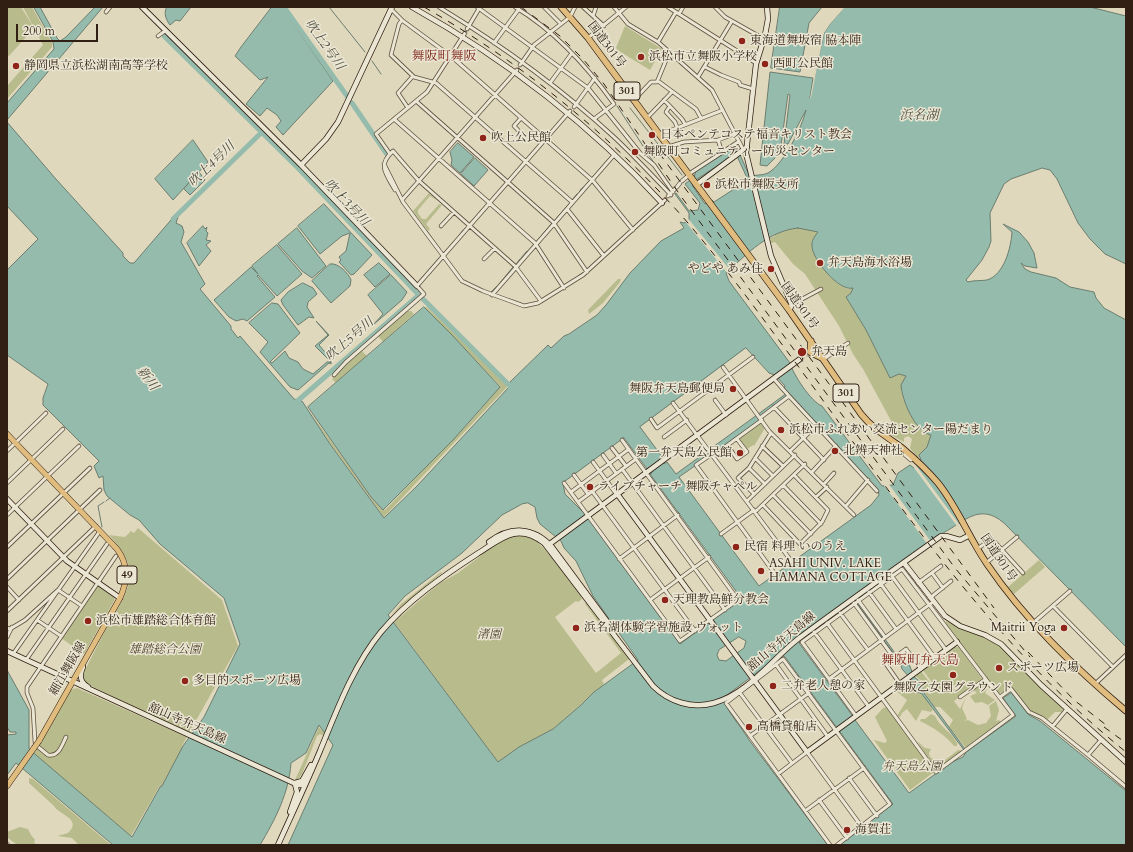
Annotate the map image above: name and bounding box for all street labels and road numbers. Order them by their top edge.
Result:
street label: 国道301号 [584,19,628,71]
road number: 301 [614,82,640,100]
street label: 国道301号 [777,280,821,332]
road number: 301 [833,384,859,402]
street label: 国道301号 [977,531,1019,585]
road number: 49 [117,566,137,584]
street label: 舘山寺弁天島線 [745,609,819,675]
street label: 細江舞阪線 [47,639,89,699]
street label: 舘山寺弁天島線 [146,700,228,748]

